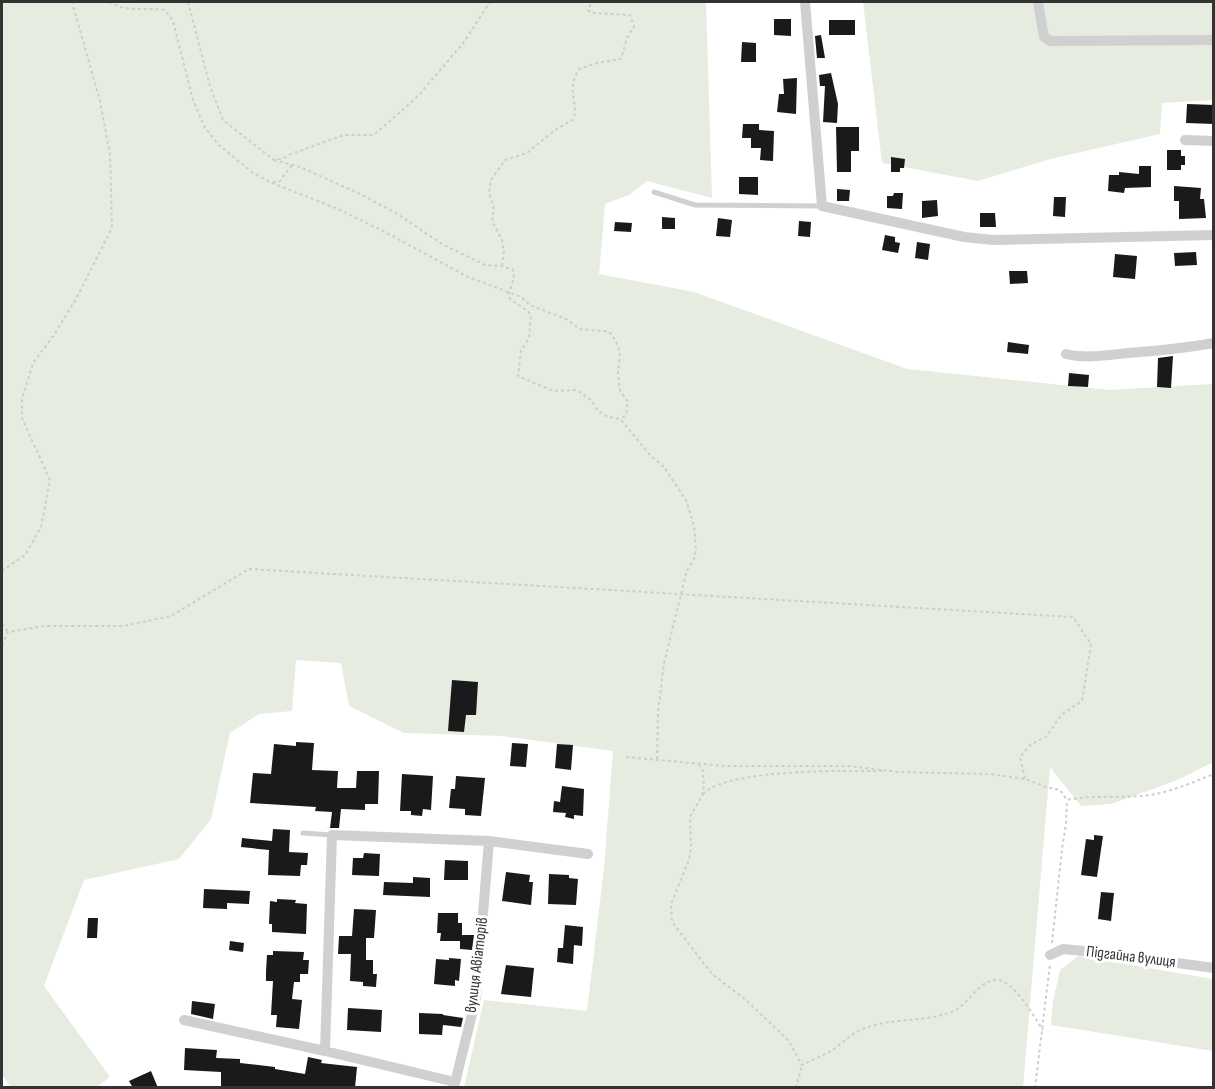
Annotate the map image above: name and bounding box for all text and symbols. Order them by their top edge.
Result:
street label: вулиця Авіаторів [462,916,492,1014]
street label: Підгайна вулиця [1085,942,1177,972]

